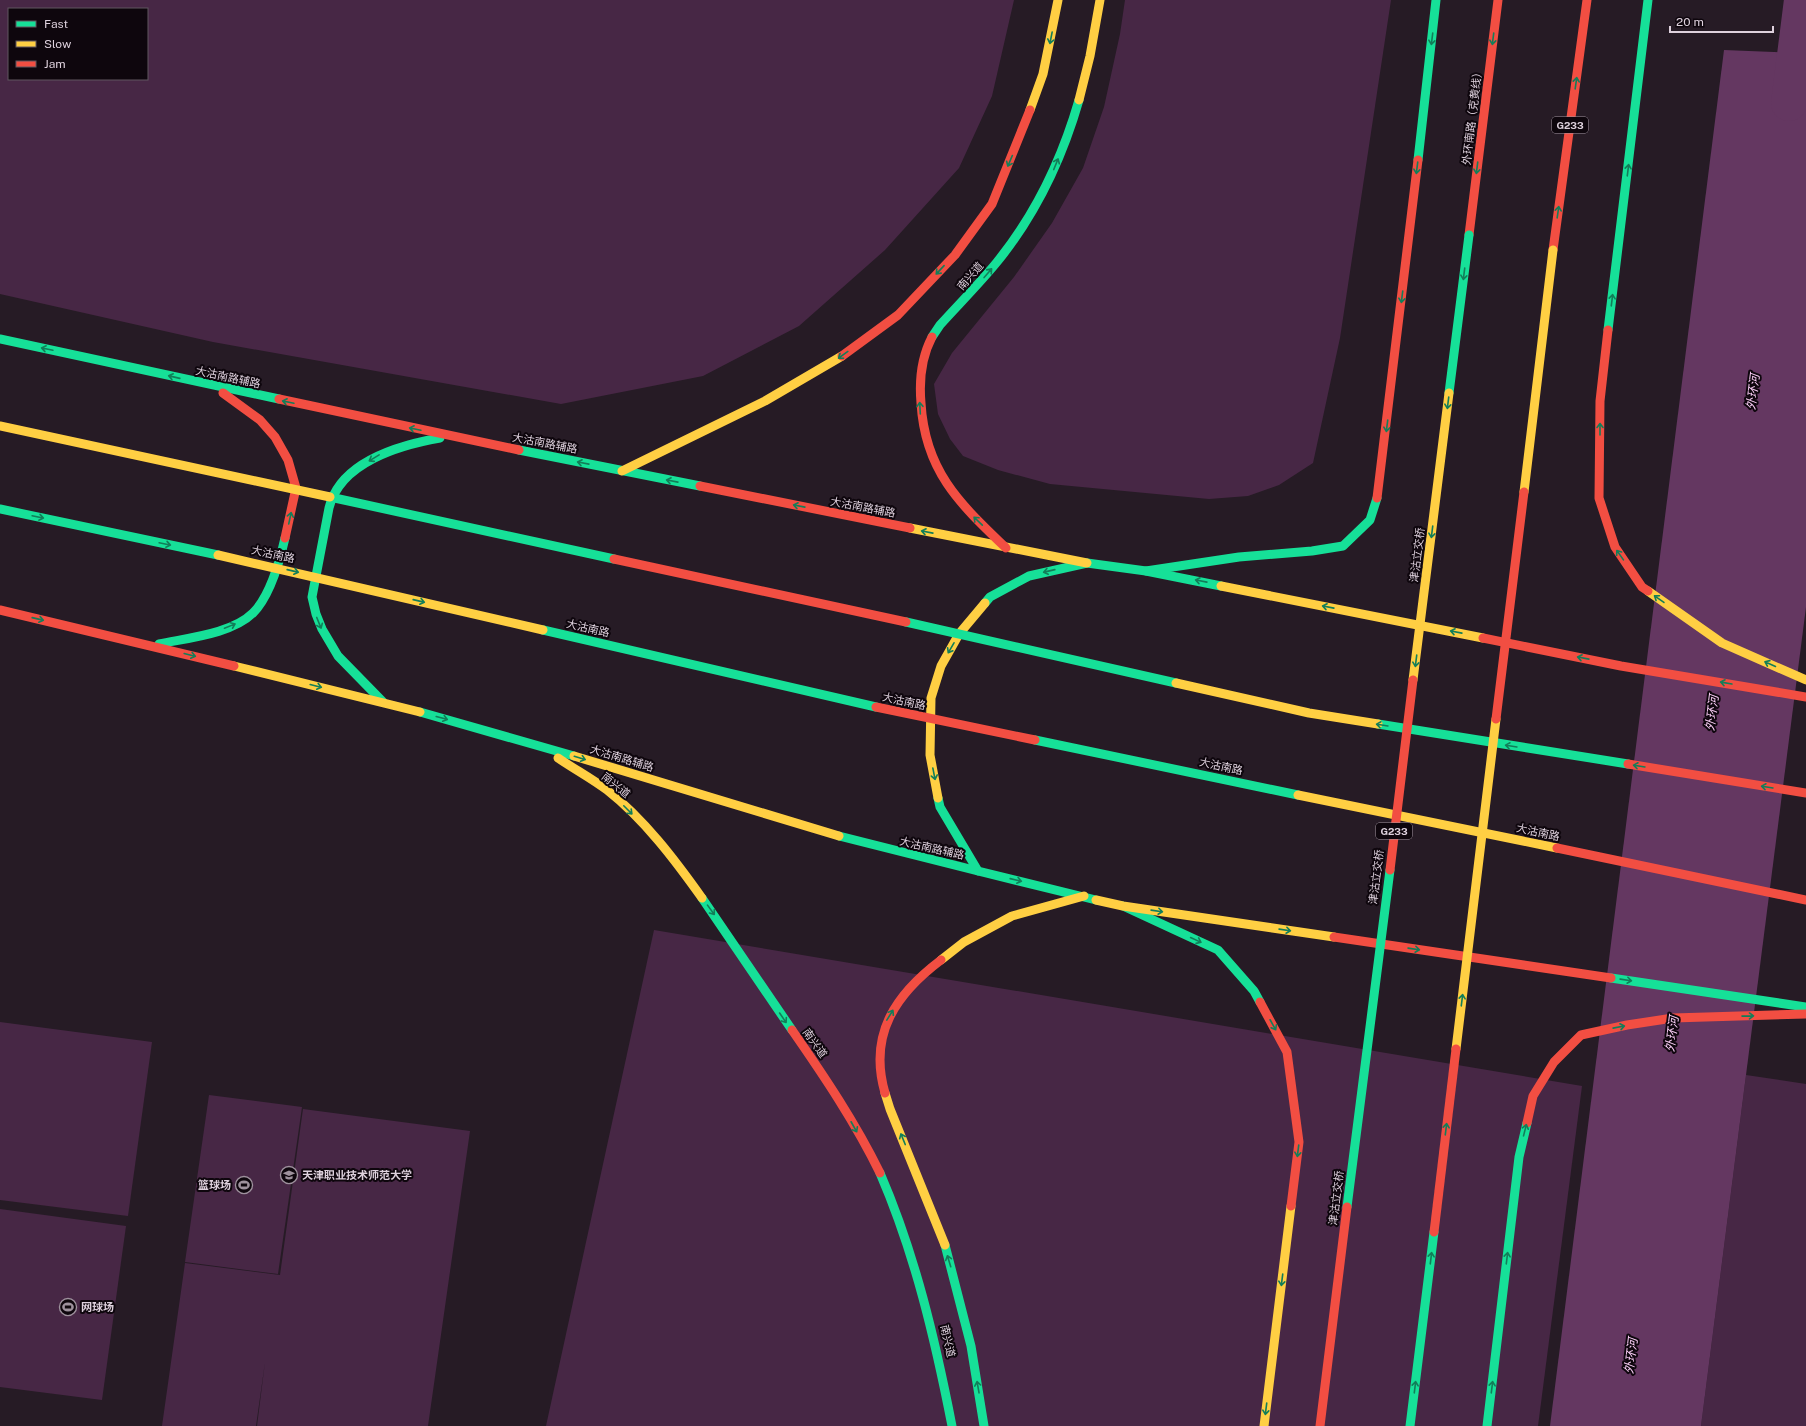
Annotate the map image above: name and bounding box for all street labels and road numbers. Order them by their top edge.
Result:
street label: 外环南路（克黄线） [1460,66,1484,166]
road number: G233 [1552,117,1588,133]
street label: 南兴道 [955,260,985,292]
street label: 大沽南路辅路 [194,364,262,390]
street label: 大沽南路辅路 [511,431,579,455]
street label: 大沽南路辅路 [829,495,897,519]
street label: 津沽立交桥 [1408,527,1426,583]
street label: 大沽南路 [250,544,296,564]
street label: 大沽南路 [565,617,611,639]
street label: 大沽南路 [881,691,927,711]
street label: 大沽南路辅路 [589,743,655,773]
street label: 大沽南路 [1198,756,1244,776]
street label: 南兴道 [599,770,633,800]
street label: 大沽南路 [1515,822,1561,842]
road number: G233 [1376,823,1412,839]
street label: 大沽南路辅路 [898,835,966,861]
street label: 津沽立交桥 [1367,849,1385,905]
street label: 南兴道 [801,1026,829,1060]
street label: 津沽立交桥 [1327,1170,1345,1226]
street label: 南兴道 [938,1324,958,1358]

